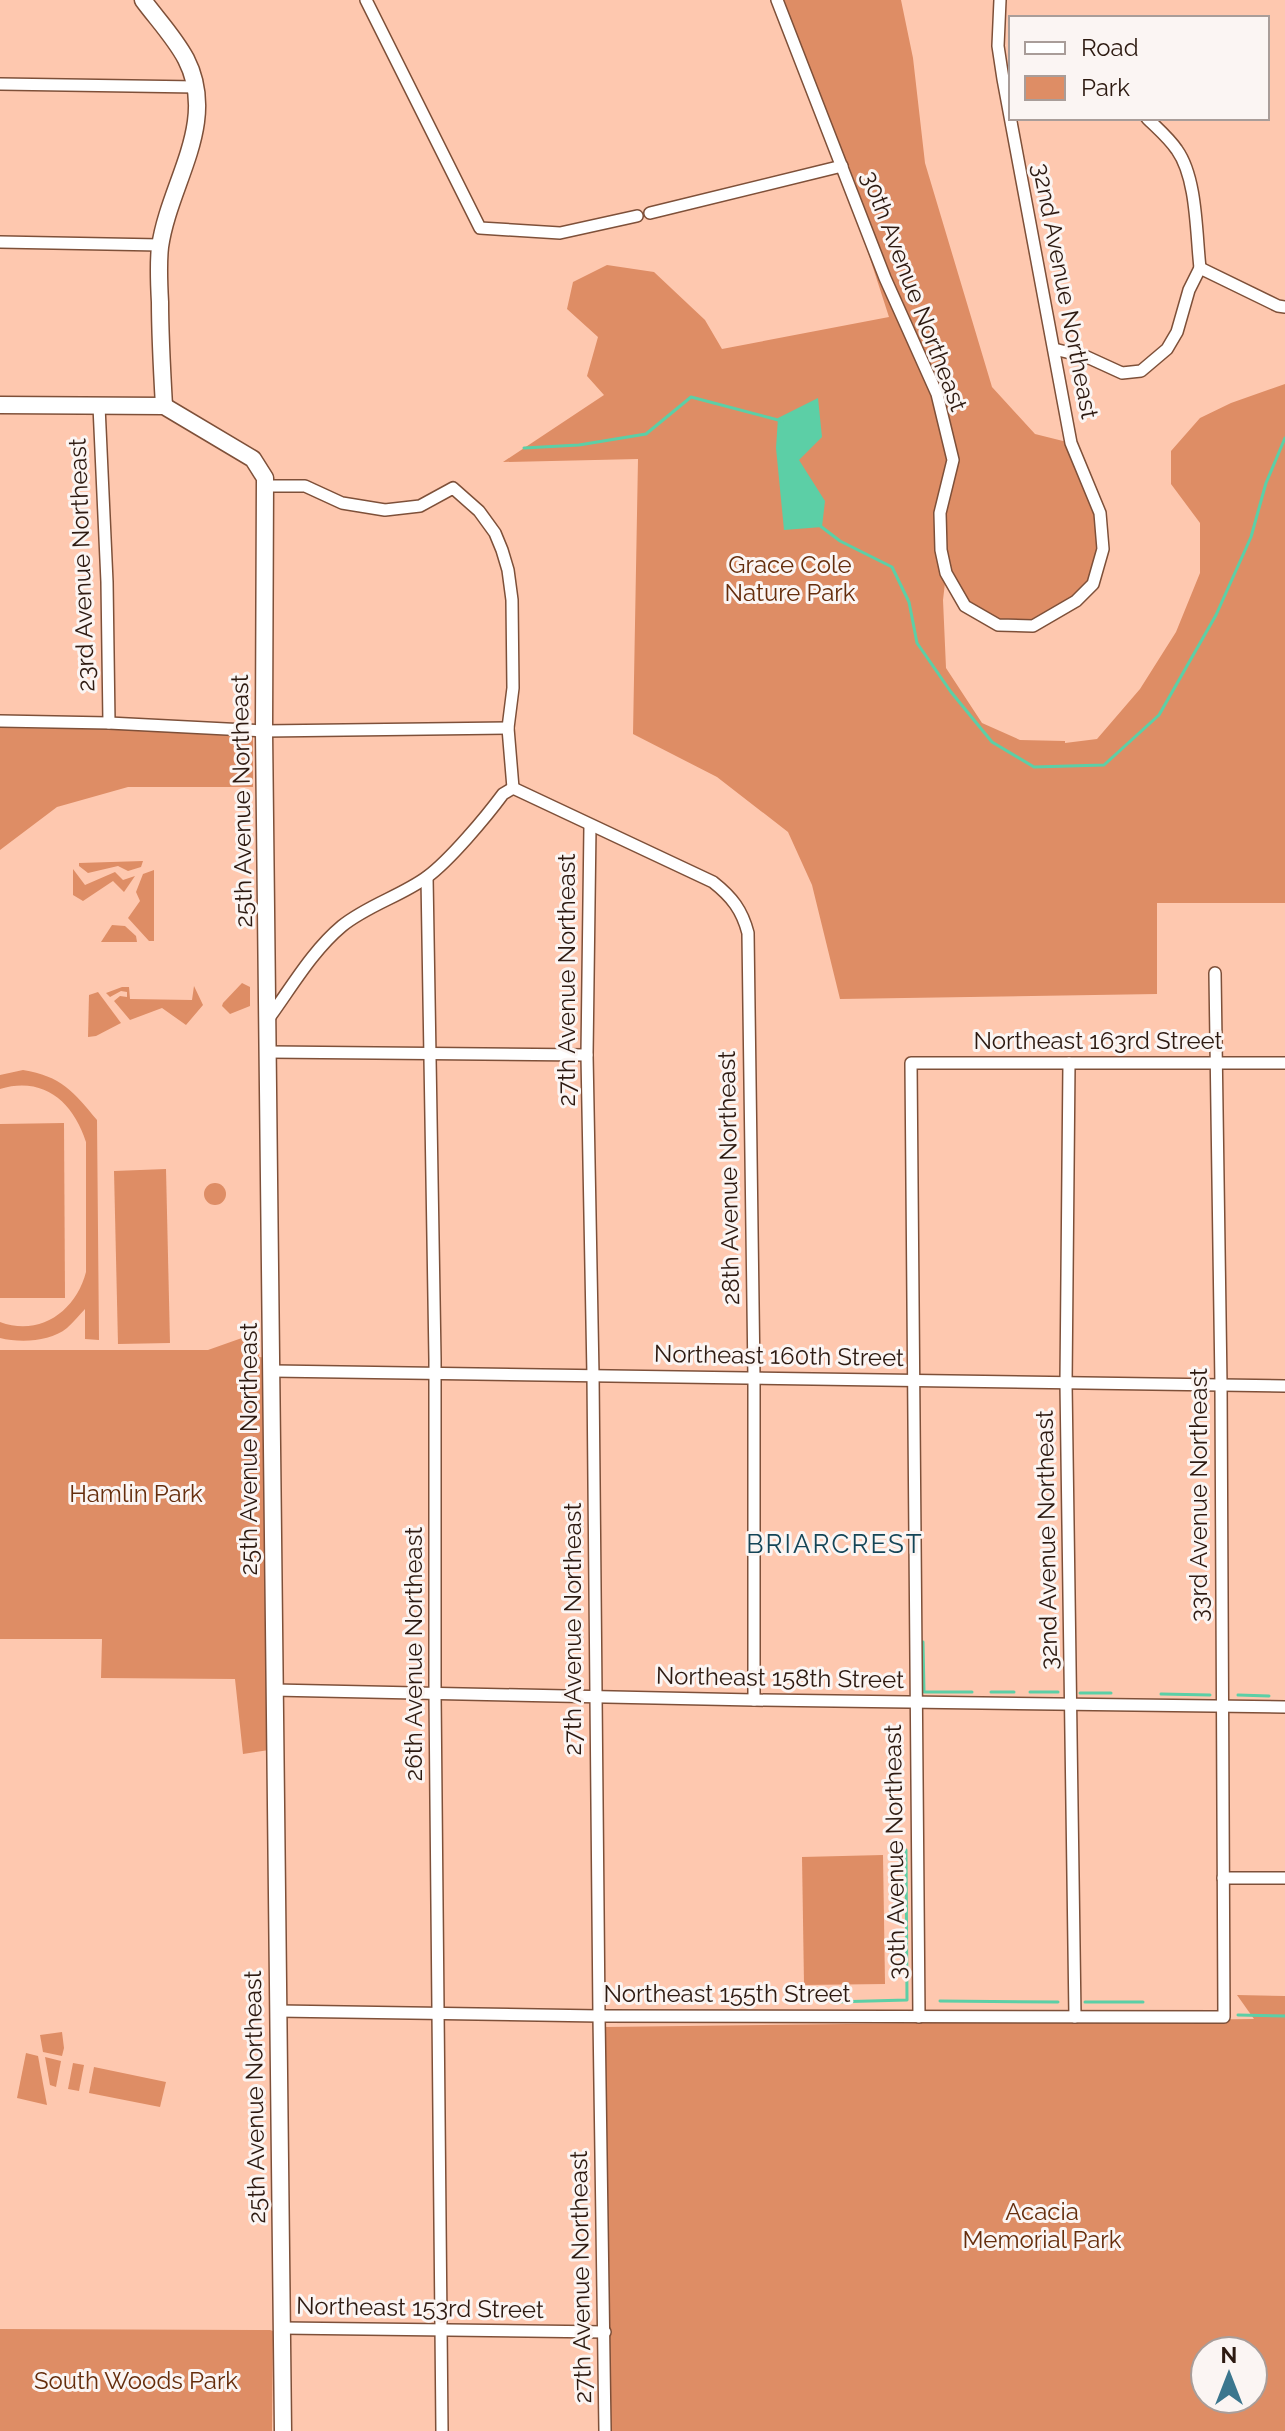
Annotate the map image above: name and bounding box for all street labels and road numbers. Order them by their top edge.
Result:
street label: 32nd Avenue Northeast [1026,161,1105,421]
street label: 30th Avenue Northeast [855,167,974,415]
street label: 23rd Avenue Northeast [63,438,100,692]
street label: 25th Avenue Northeast [225,674,258,928]
street label: 27th Avenue Northeast [552,854,581,1106]
street label: Northeast 163rd Street [973,1026,1223,1055]
street label: 28th Avenue Northeast [712,1051,745,1305]
street label: 25th Avenue Northeast [234,1322,263,1576]
street label: Northeast 160th Street [654,1339,904,1372]
street label: 33rd Avenue Northeast [1184,1368,1213,1622]
street label: 32nd Avenue Northeast [1030,1410,1063,1670]
street label: 27th Avenue Northeast [558,1503,587,1755]
street label: 26th Avenue Northeast [399,1527,428,1781]
street label: Northeast 158th Street [656,1661,904,1694]
street label: 30th Avenue Northeast [878,1724,911,1980]
street label: 25th Avenue Northeast [238,1970,271,2224]
street label: Northeast 155th Street [603,1979,851,2008]
street label: 27th Avenue Northeast [564,2150,597,2404]
street label: Northeast 153rd Street [296,2291,544,2324]

